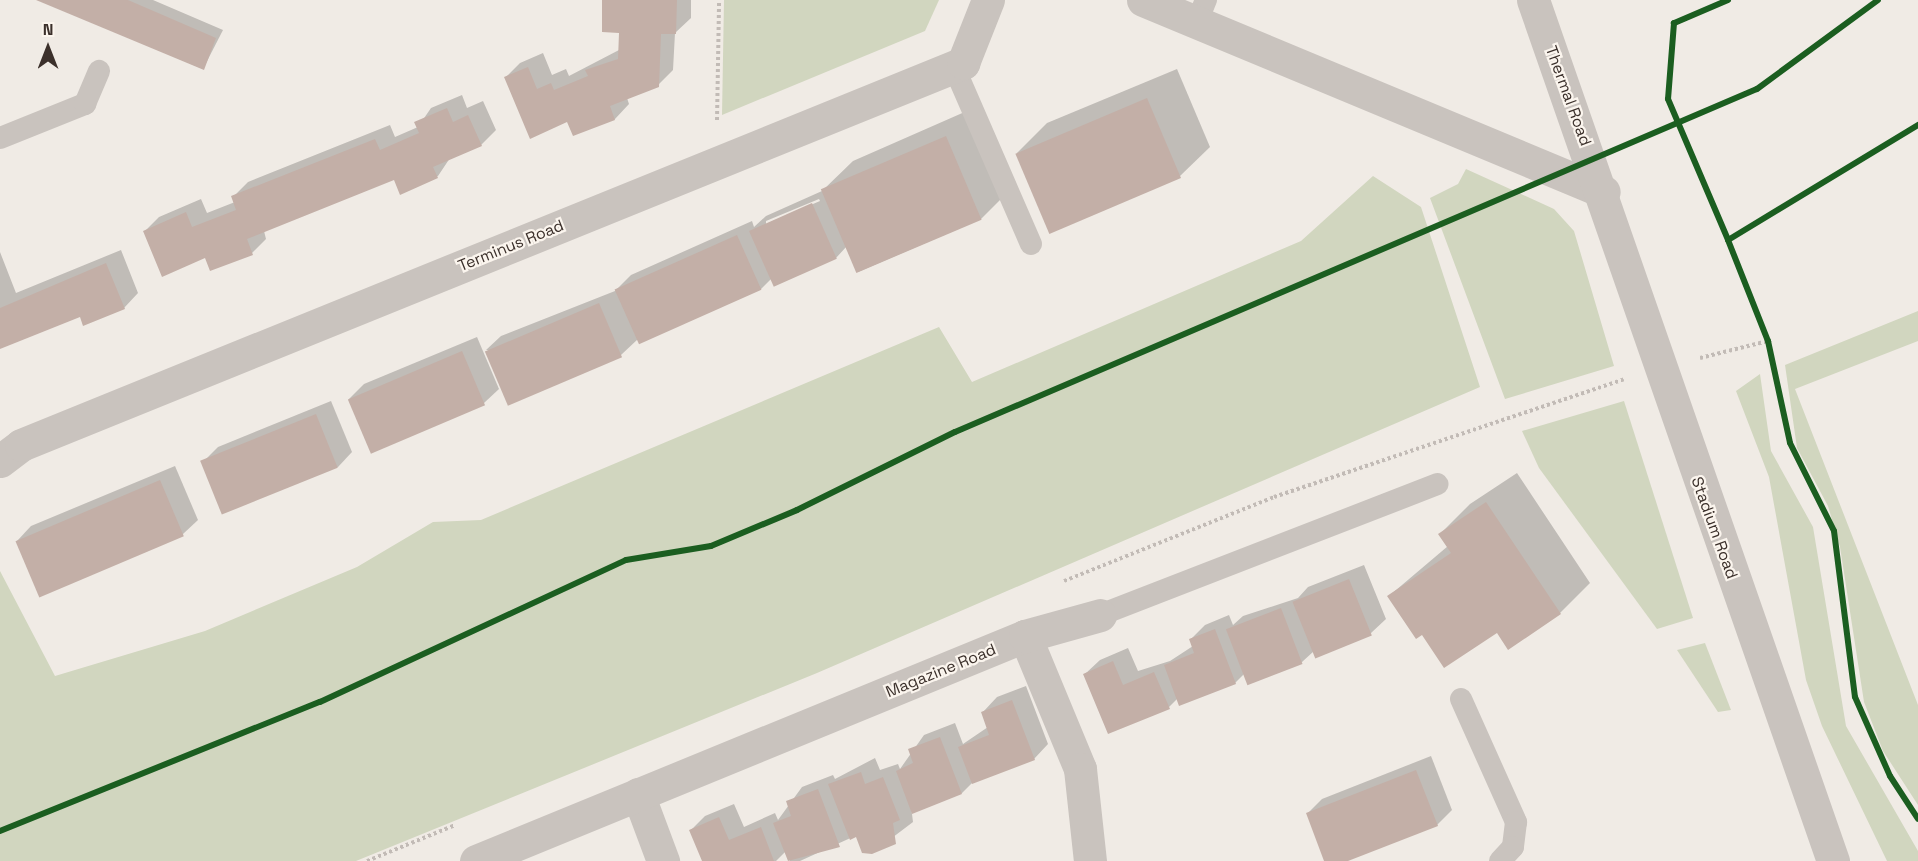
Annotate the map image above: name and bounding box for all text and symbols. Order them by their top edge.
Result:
north arrow [18,18,78,78]
text: N [43,19,53,40]
street label: Thermal Road [1541,43,1595,149]
street label: Terminus Road [455,216,567,276]
street label: Stadium Road [1687,474,1741,582]
street label: Magazine Road [883,640,999,702]

